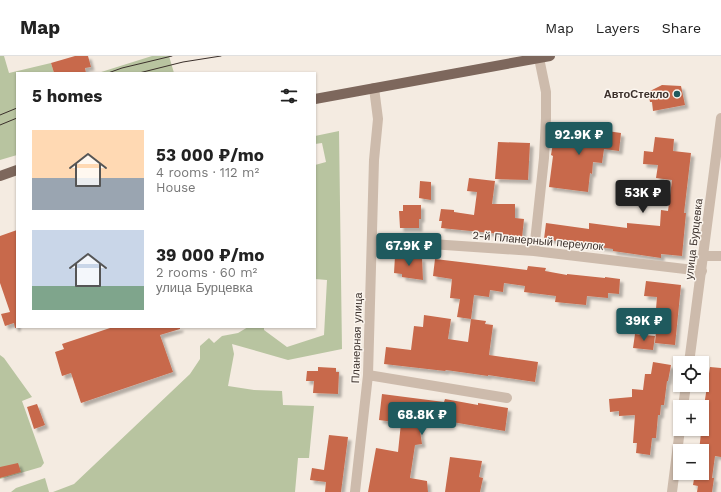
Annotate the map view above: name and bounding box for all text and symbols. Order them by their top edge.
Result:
text: Map [20,16,60,39]
text: Map [545,20,574,36]
text: Layers [596,20,640,36]
text: Share [662,20,701,36]
icon: filters [278,85,300,107]
text: 5 homes [32,86,102,106]
place label: АвтоСтекло [604,88,669,101]
marker: АвтоСтекло [672,89,682,99]
pin: 92.9K ₽ [542,122,616,156]
text: 92.9K ₽ [554,127,604,142]
text: 53 000 ₽/mo [156,145,264,165]
icon: home [64,146,112,194]
text: 4 rooms · 112 m² [156,165,259,180]
text: House [156,180,196,195]
pin: 53K ₽ [615,180,671,214]
text: 53K ₽ [625,185,661,200]
street label: улица Бурцевка [683,197,706,280]
street label: 2-й Планерный переулок [472,229,604,253]
pin: 67.9K ₽ [372,233,446,267]
text: 67.9K ₽ [385,238,433,253]
text: 39 000 ₽/mo [156,245,264,265]
icon: home [64,246,112,294]
text: 2 rooms · 60 m² [156,265,257,280]
text: улица Бурцевка [156,280,253,295]
street label: Планерная улица [349,291,365,384]
pin: 39K ₽ [616,308,672,342]
text: 39K ₽ [625,313,663,328]
map controls [673,356,709,480]
button: locate [673,356,709,392]
button: + [673,400,709,436]
pin: 68.8K ₽ [385,402,459,436]
text: 68.8K ₽ [397,407,447,422]
button: − [673,444,709,480]

